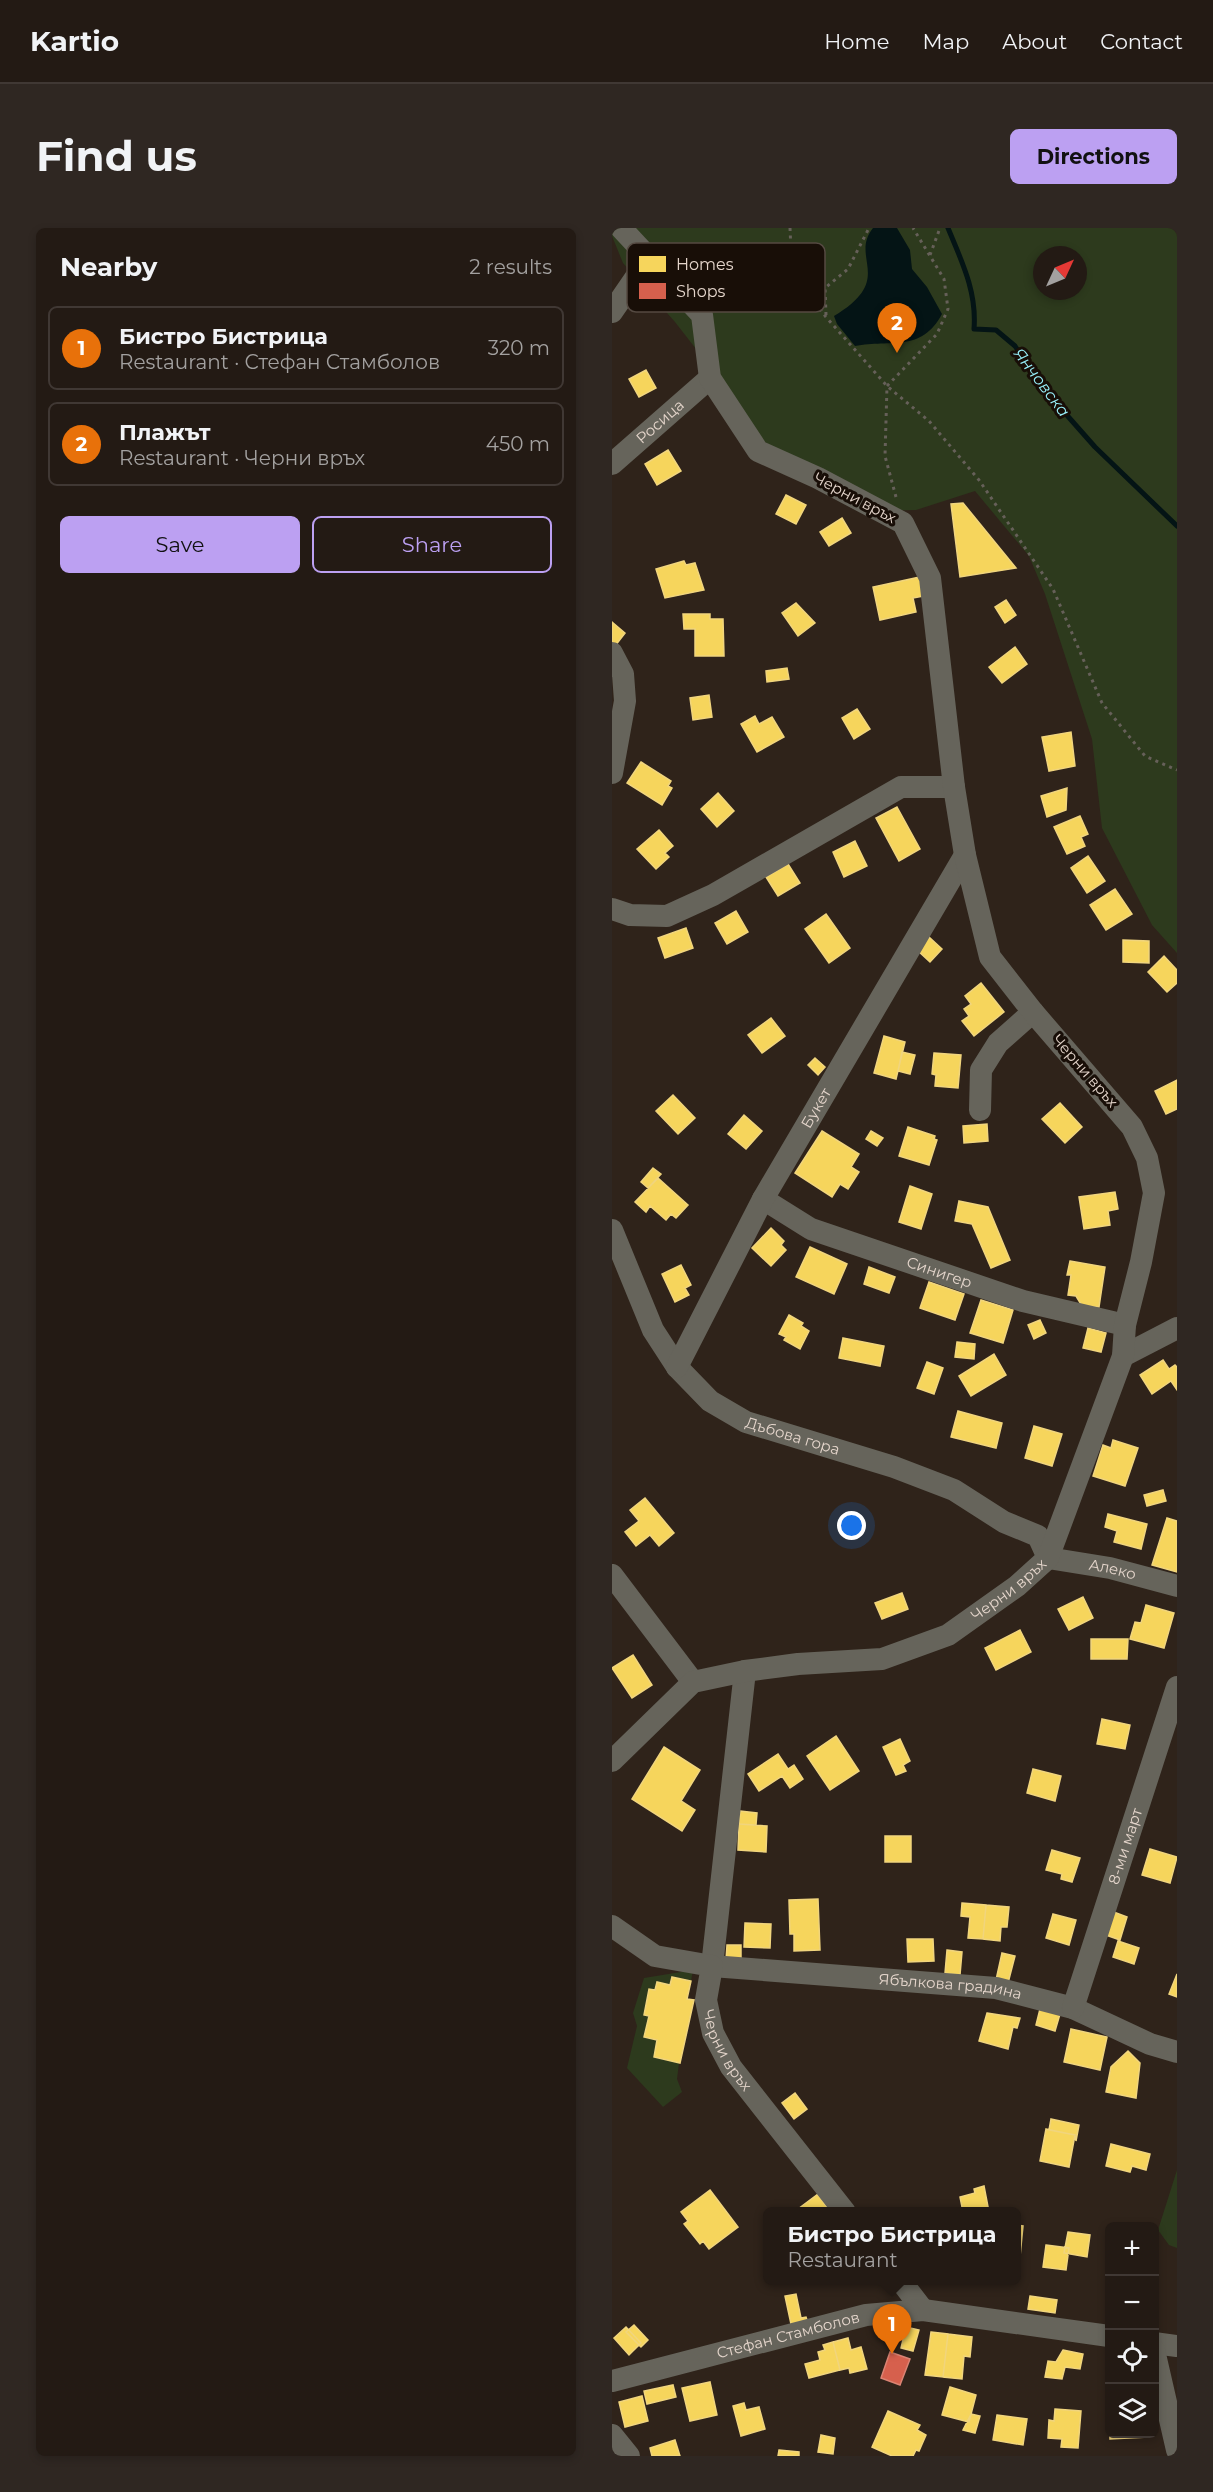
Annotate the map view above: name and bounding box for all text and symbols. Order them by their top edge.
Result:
text: Kartio [30,24,119,58]
text: Home [824,29,889,54]
text: Map [922,29,969,54]
text: About [1002,29,1067,54]
text: Contact [1100,29,1183,54]
button: Directions [1010,129,1177,184]
text: Find us [36,130,197,182]
legend [627,243,825,312]
north arrow [1033,246,1087,300]
text: Nearby [60,251,157,283]
text: 2 results [469,255,552,279]
text: Homes [676,255,734,274]
text: Shops [676,282,726,301]
pin: 2 [878,304,916,353]
text: Бистро Бистрица [119,323,328,350]
text: 1 [78,336,85,360]
text: 320 m [488,336,550,360]
water label: Янчовска [1010,344,1074,421]
text: Restaurant · Стефан Стамболов [119,350,440,374]
street label: Росица [632,395,688,448]
text: Плажът [119,419,211,446]
text: 2 [76,432,87,456]
text: 450 m [486,432,550,456]
text: Restaurant · Черни връх [119,446,365,470]
street label: Черни връх [811,468,900,527]
button: Save [60,516,300,573]
button: Share [312,516,552,573]
street label: Черни връх [1049,1030,1122,1111]
street label: Букет [797,1084,836,1132]
street label: Синигер [904,1252,975,1292]
street label: Дъбова гора [743,1412,842,1459]
your location [837,1511,866,1540]
street label: Черни връх [967,1554,1050,1625]
street label: Алеко [1088,1555,1138,1584]
street label: 8-ми март [1104,1805,1146,1887]
street label: Ябълкова градина [878,1969,1024,2003]
street label: Черни връх [699,2008,756,2095]
popup [763,2207,1021,2285]
text: Бистро Бистрица [788,2221,996,2248]
map controls [1105,2222,1159,2438]
button: + [1105,2222,1159,2276]
text: Restaurant [788,2248,898,2272]
button: − [1105,2276,1159,2330]
pin: 1 [872,2304,912,2354]
street label: Стефан Стамболов [715,2307,861,2362]
button: locate [1105,2330,1159,2384]
button: layers [1105,2384,1159,2438]

